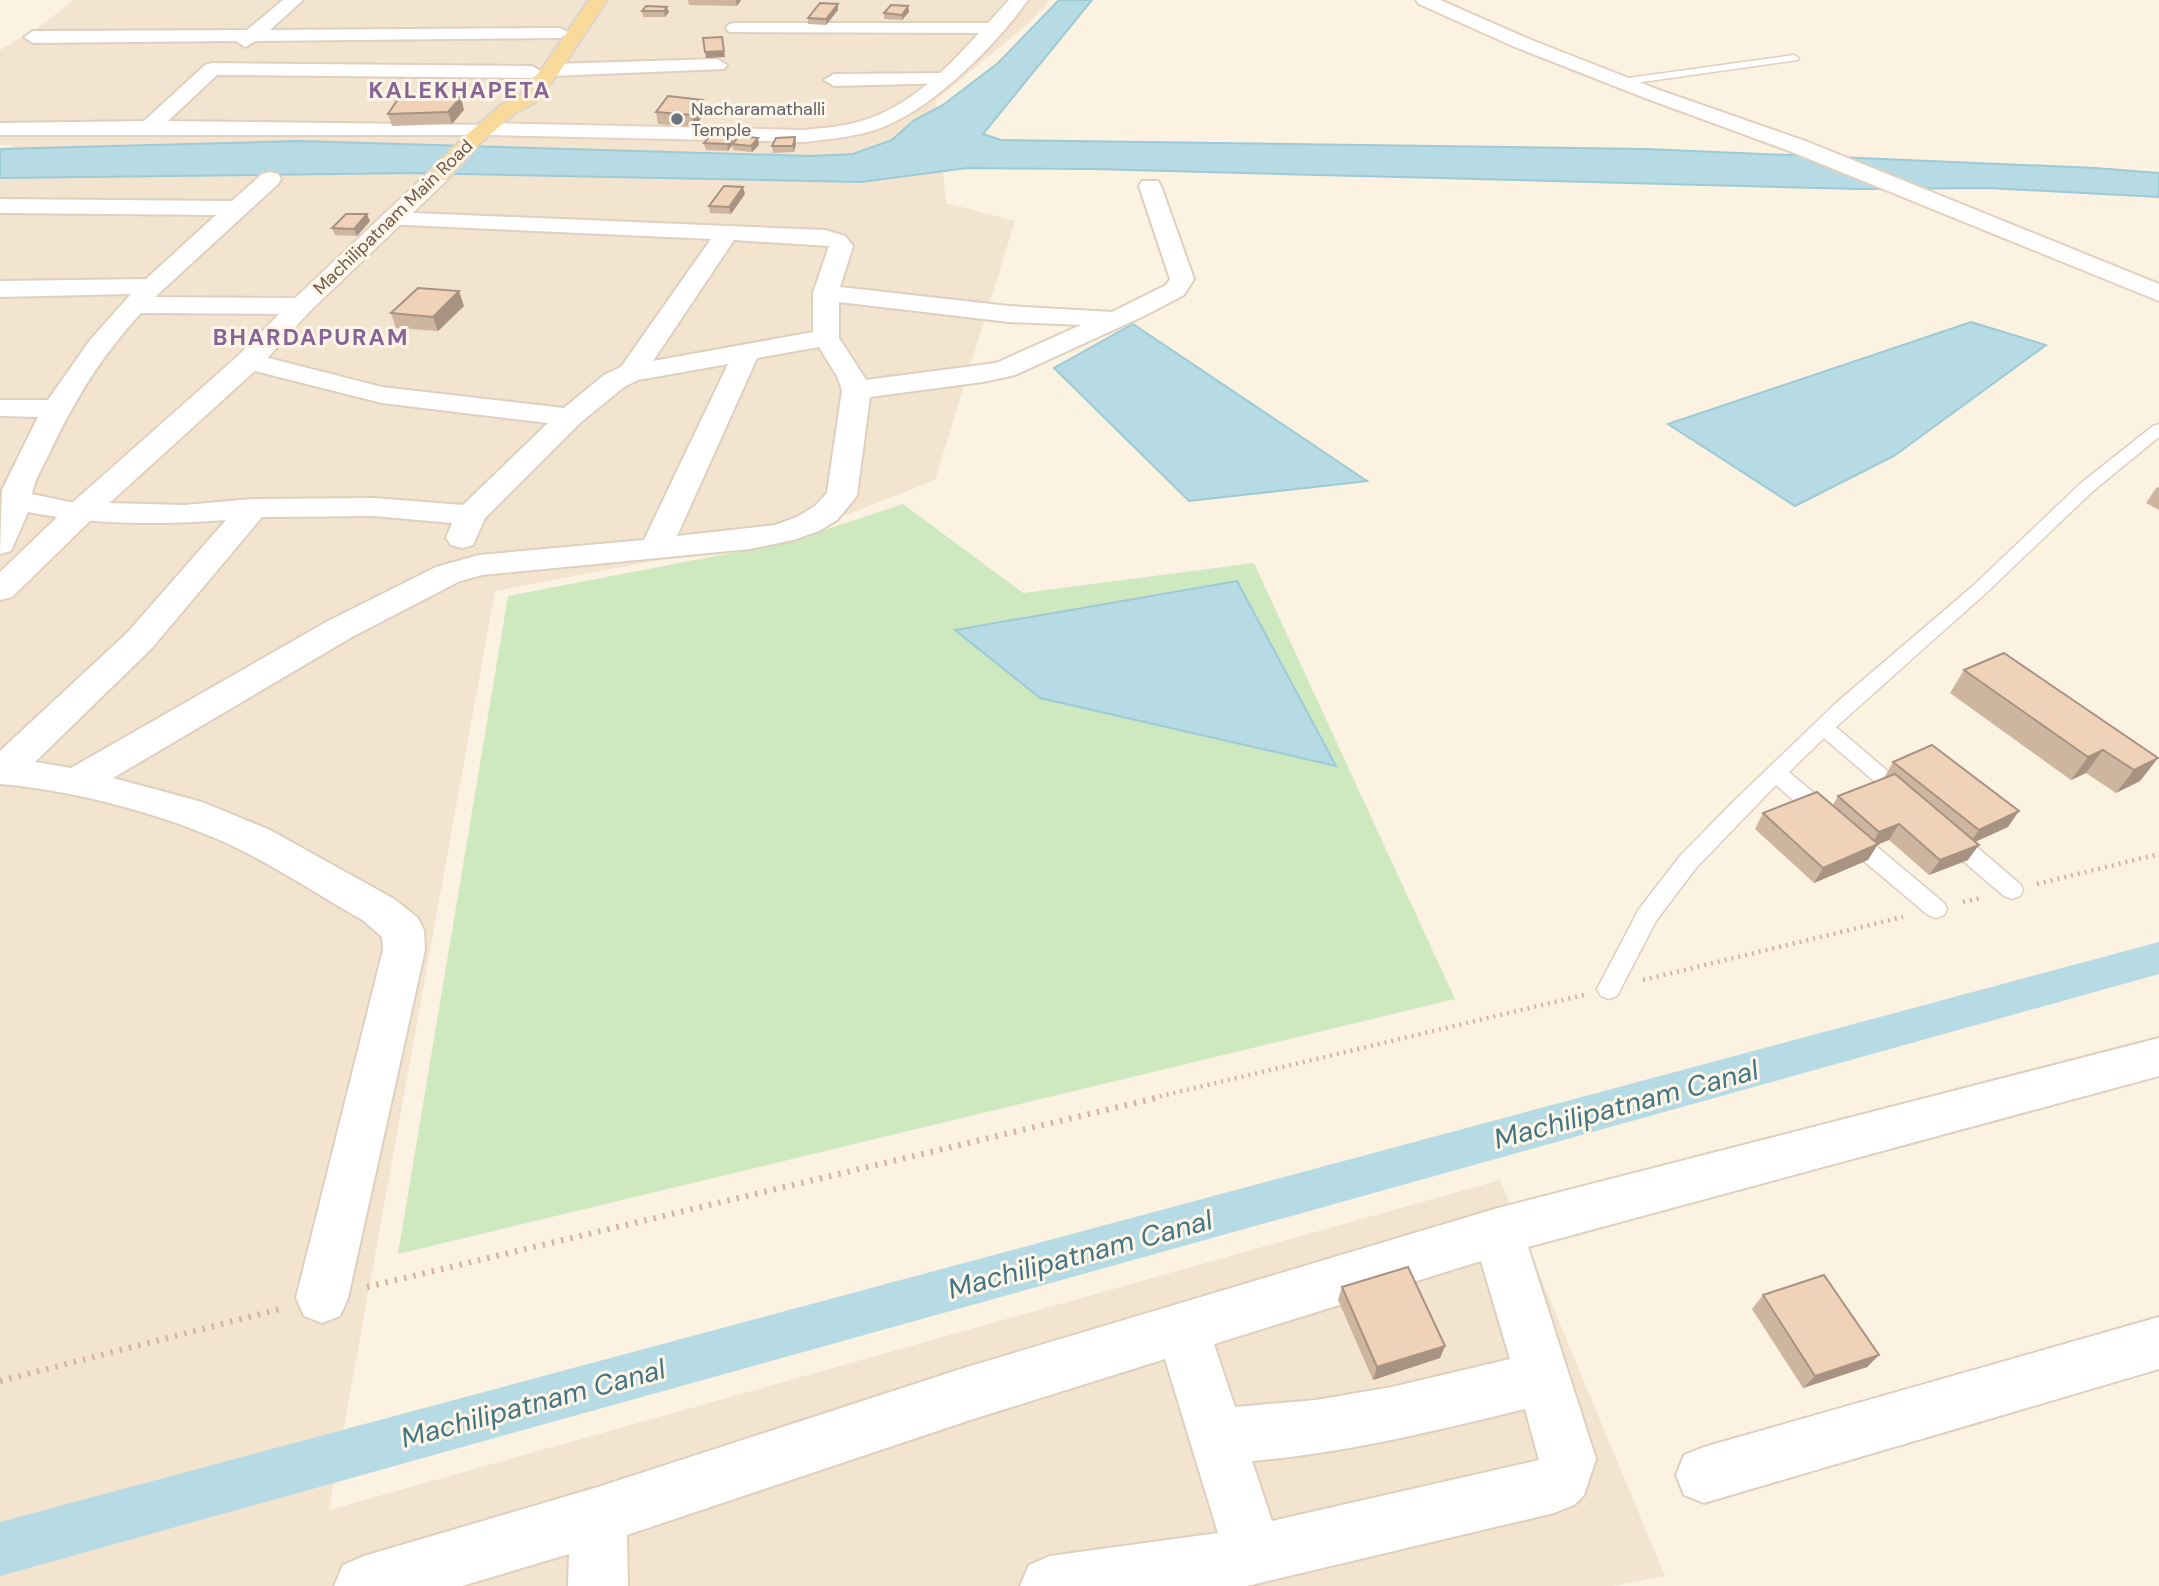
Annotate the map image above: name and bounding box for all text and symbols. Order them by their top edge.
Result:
district label: KALEKHAPETA [368,75,552,105]
place label: Nacharamathalli Temple [691,97,825,142]
marker: Nacharamathalli Temple [669,111,685,127]
street label: Machilipatnam Main Road [308,134,478,300]
district label: BHARDAPURAM [213,322,409,352]
water label: Machilipatnam Canal [1490,1051,1763,1158]
water label: Machilipatnam Canal [944,1201,1217,1308]
water label: Machilipatnam Canal [397,1350,670,1457]

